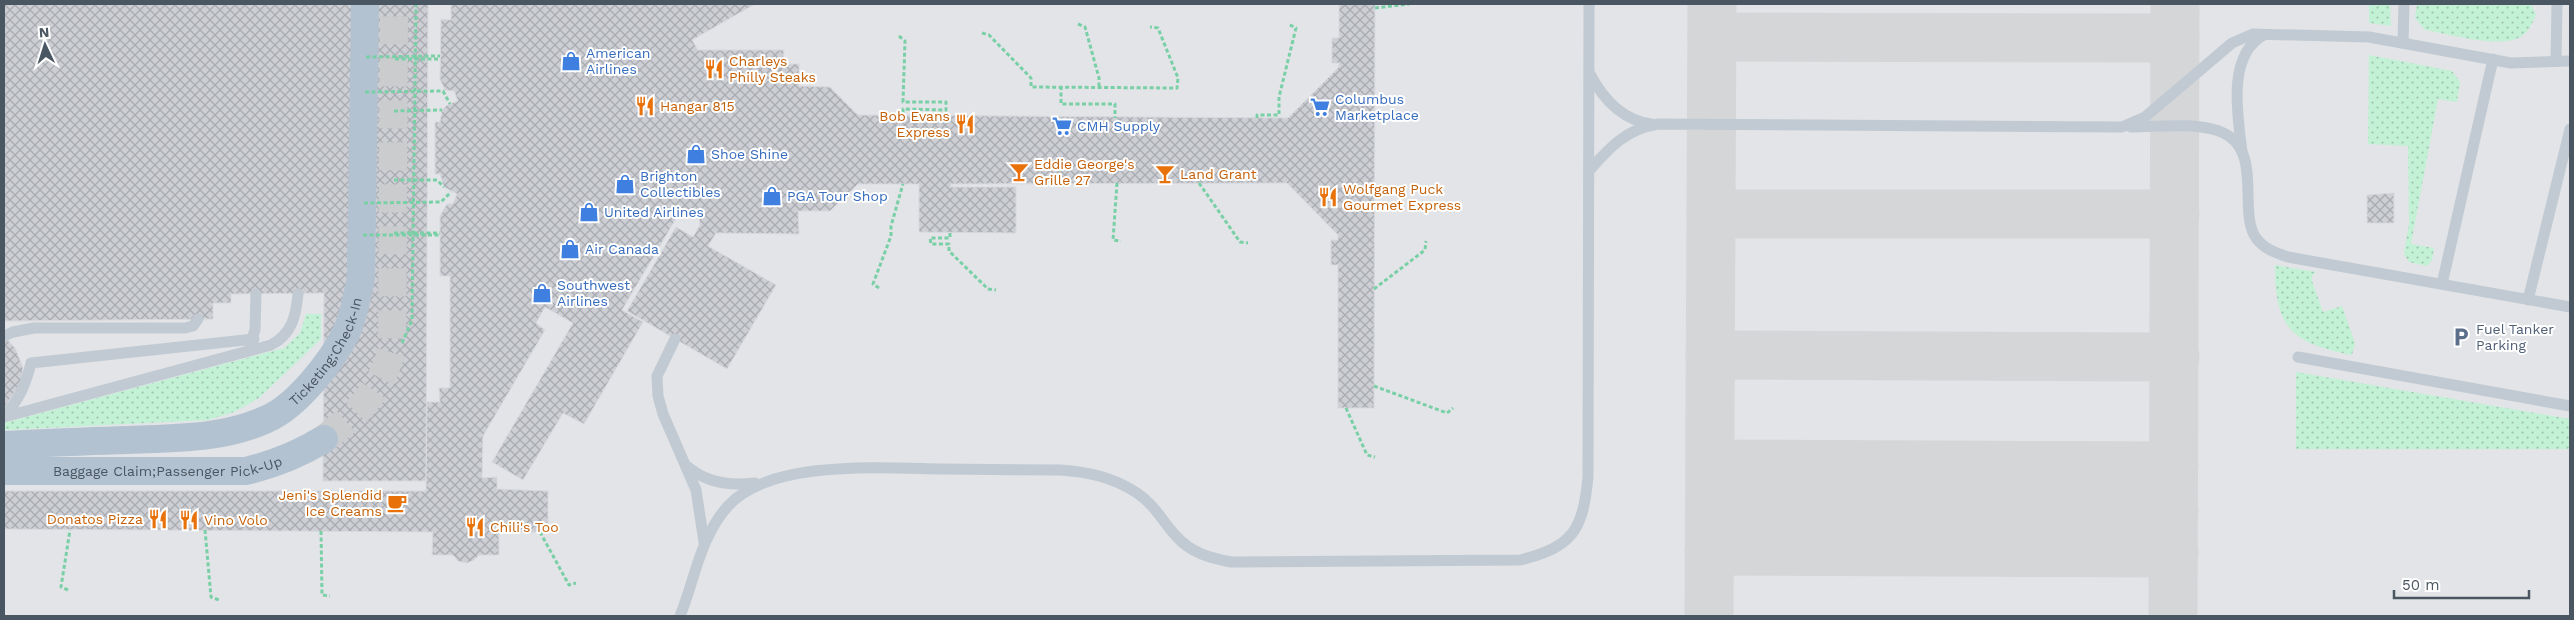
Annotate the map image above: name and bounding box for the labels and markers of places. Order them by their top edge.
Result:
place label: American Airlines [586,45,651,77]
shop icon: American Airlines [560,50,582,72]
place label: Charleys Philly Steaks [729,53,816,85]
restaurant icon: Charleys Philly Steaks [703,58,725,80]
place label: Columbus Marketplace [1335,91,1419,123]
restaurant icon: Hangar 815 [634,95,656,117]
supermarket icon: Columbus Marketplace [1309,96,1331,118]
place label: Hangar 815 [660,98,735,114]
place label: Bob Evans Express [879,108,950,140]
restaurant icon: Bob Evans Express [954,113,976,135]
supermarket icon: CMH Supply [1051,115,1073,137]
place label: CMH Supply [1077,118,1161,134]
shop icon: Shoe Shine [685,143,707,165]
place label: Shoe Shine [711,146,788,162]
place label: Eddie George's Grille 27 [1034,156,1135,188]
bar icon: Eddie George's Grille 27 [1008,161,1030,183]
bar icon: Land Grant [1154,163,1176,185]
place label: Land Grant [1180,166,1257,182]
place label: Brighton Collectibles [640,168,721,200]
shop icon: Brighton Collectibles [614,173,636,195]
place label: Wolfgang Puck Gourmet Express [1343,181,1461,213]
shop icon: PGA Tour Shop [761,185,783,207]
restaurant icon: Wolfgang Puck Gourmet Express [1317,186,1339,208]
place label: PGA Tour Shop [787,188,888,204]
shop icon: United Airlines [578,201,600,223]
place label: United Airlines [604,204,704,220]
shop icon: Air Canada [559,238,581,260]
place label: Air Canada [585,241,659,257]
place label: Southwest Airlines [557,277,630,309]
shop icon: Southwest Airlines [531,282,553,304]
place label: Fuel Tanker Parking [2476,321,2554,353]
parking icon: Fuel Tanker Parking [2450,326,2472,348]
place label: Jeni's Splendid Ice Creams [278,487,382,519]
cafe icon: Jeni's Splendid Ice Creams [386,492,408,514]
restaurant icon: Donatos Pizza [147,508,169,530]
restaurant icon: Vino Volo [178,509,200,531]
place label: Donatos Pizza [47,511,143,527]
place label: Vino Volo [204,512,268,528]
restaurant icon: Chili's Too [464,516,486,538]
place label: Chili's Too [490,519,559,535]

